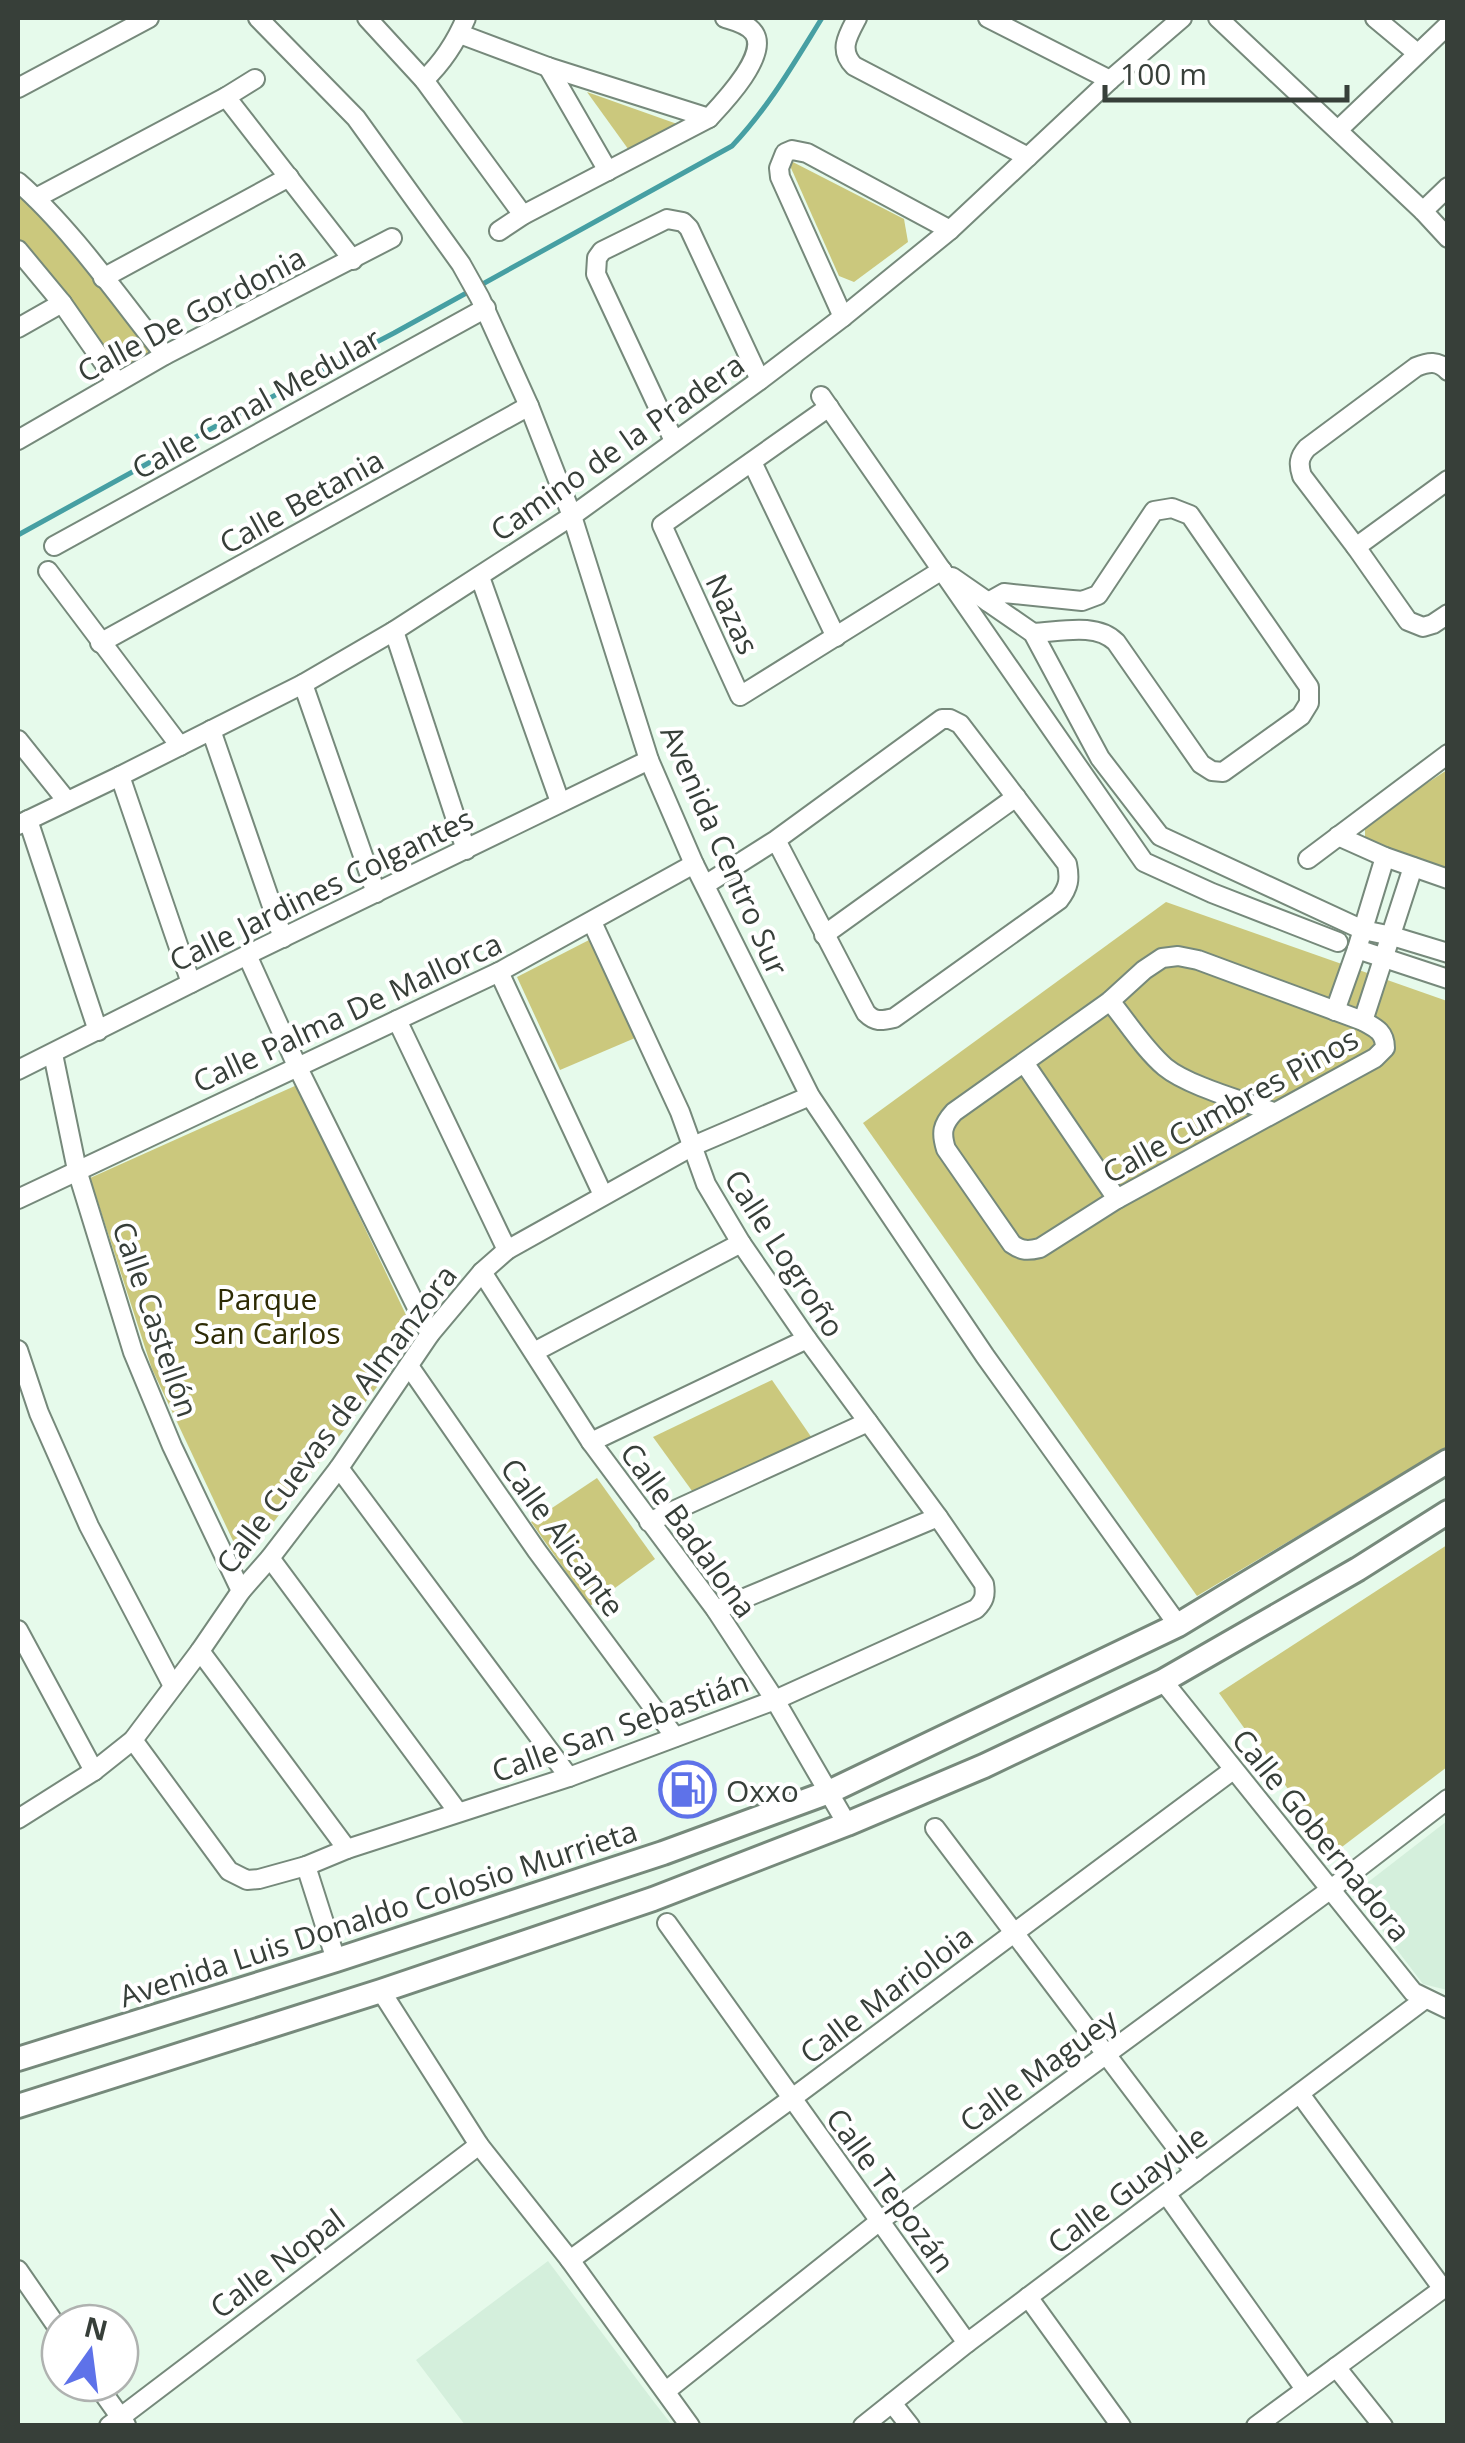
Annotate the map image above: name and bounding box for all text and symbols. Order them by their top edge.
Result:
scale bar [1105,40,1348,102]
text: 100 m [1120,53,1207,94]
street label: Calle De Gordonia [70,237,312,391]
street label: Calle Canal Medular [124,318,388,488]
street label: Camino de la Pradera [482,344,752,550]
street label: Calle Betania [212,439,390,563]
street label: Nazas [697,567,769,661]
street label: Avenida Centro Sur [651,718,799,982]
street label: Calle Jardines Colgantes [162,798,480,980]
street label: Calle Palma De Mallorca [186,922,508,1102]
street label: Calle Cumbres Pinos [1095,1018,1365,1192]
street label: Calle Logroño [715,1161,855,1345]
street label: Calle Castellón [103,1216,209,1422]
street label: Calle Cuevas de Almanzora [206,1256,466,1582]
park label: Parque San Carlos [193,1278,341,1353]
street label: Calle Badalona [612,1434,766,1626]
street label: Calle Alicante [492,1450,634,1624]
street label: Calle San Sebastián [486,1660,754,1792]
street label: Calle Gobernadora [1223,1720,1421,1950]
fuel station icon: Oxxo [657,1760,717,1820]
place label: Oxxo [726,1770,799,1811]
street label: Avenida Luis Donaldo Colosio Murrieta [114,1810,642,2016]
street label: Calle Marioloia [791,1915,981,2073]
street label: Calle Maguey [951,1998,1126,2141]
street label: Calle Tepozán [817,2099,965,2281]
street label: Calle Guayule [1039,2115,1215,2263]
street label: Calle Nopal [201,2199,353,2327]
north arrow [40,2303,140,2403]
text: N [81,2307,112,2349]

